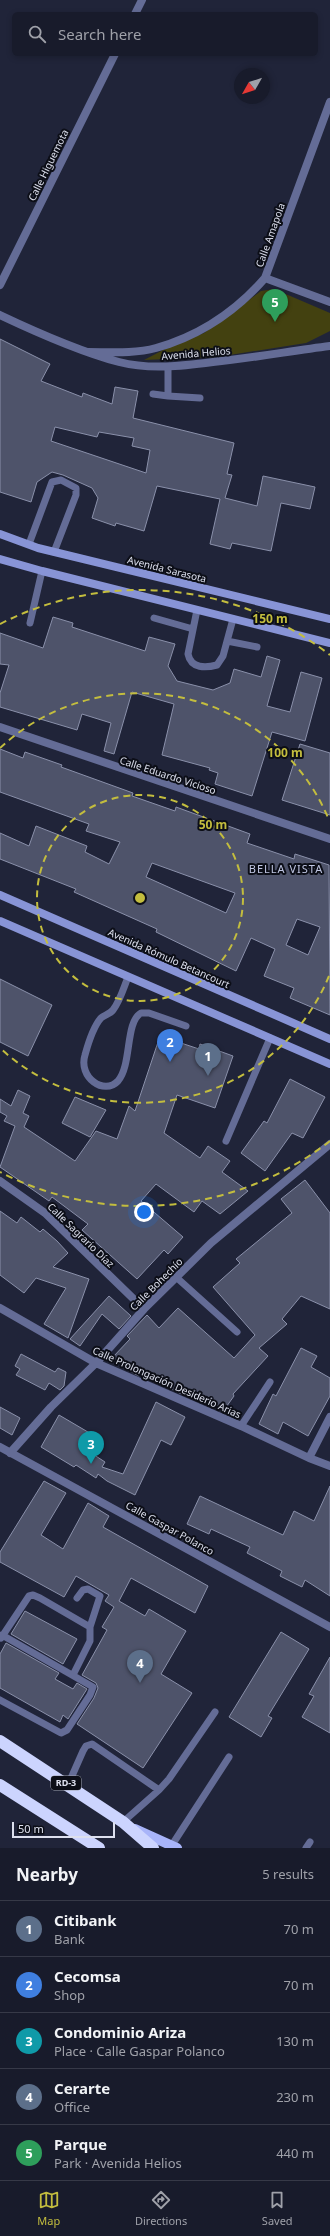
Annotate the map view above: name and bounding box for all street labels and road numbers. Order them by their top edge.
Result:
street label: Calle Higuemota [25,127,71,203]
street label: Calle Amapola [252,201,288,269]
street label: Avenida Helios [161,343,231,363]
street label: Avenida Sarasota [126,552,208,586]
street label: Calle Eduardo Vicioso [118,753,218,797]
street label: Avenida Rómulo Betancourt [106,925,232,991]
street label: Calle Sagrario Díaz [45,1200,118,1271]
street label: Calle Bohechío [127,1255,185,1313]
street label: Calle Prolongación Desiderio Arias [91,1343,244,1421]
street label: Calle Gaspar Polanco [123,1498,217,1558]
road number: RD-3 [51,1776,81,1790]

